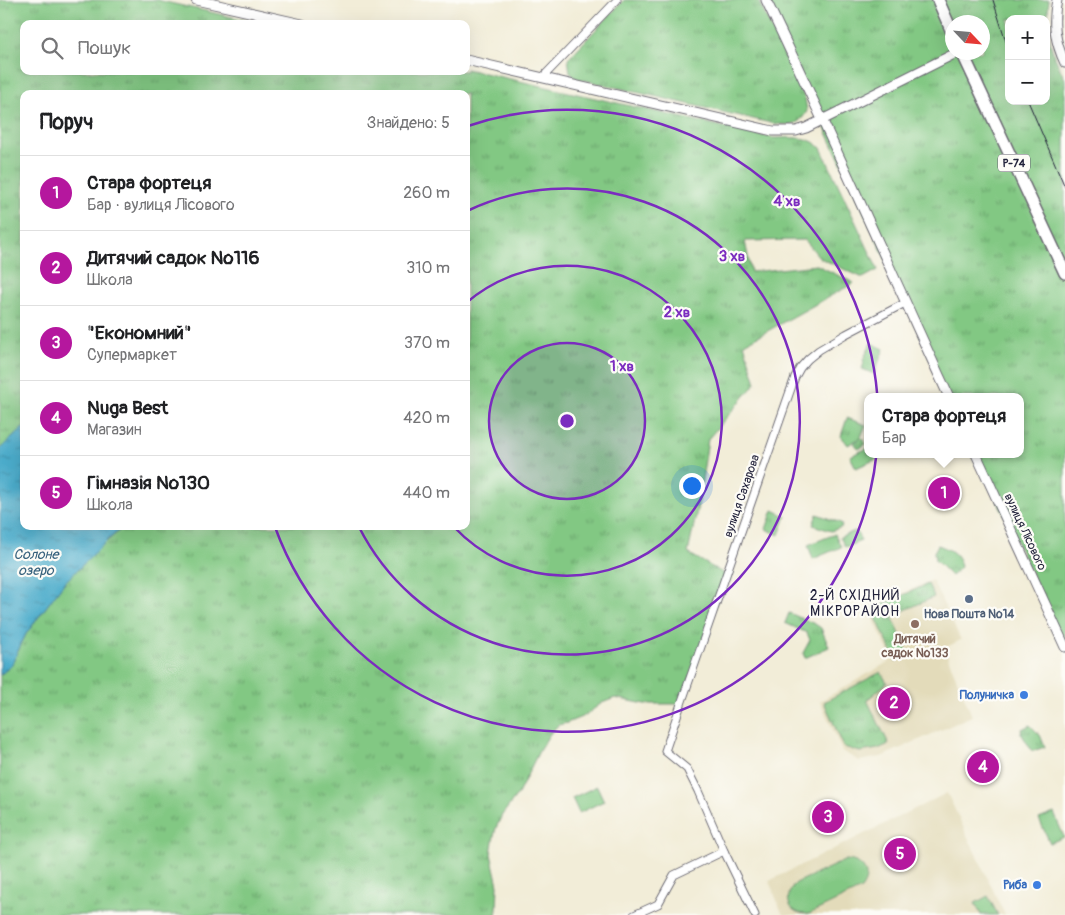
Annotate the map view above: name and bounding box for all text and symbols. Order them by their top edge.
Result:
north arrow [945,15,990,60]
map controls [1005,15,1050,105]
button: + [1005,15,1050,60]
search box [20,20,470,75]
icon: search [38,34,66,62]
text: Пошук [78,36,131,60]
button: − [1005,60,1050,105]
text: Поруч [40,109,93,136]
text: Знайдено: 5 [367,113,450,133]
road number: Р-74 [998,154,1030,172]
text: Стара фортеця [87,171,211,195]
text: 1 [53,183,59,203]
text: 260 m [403,183,450,203]
text: 4 хв [774,192,800,211]
text: Бар · вулиця Лісового [87,195,235,215]
text: Дитячий садок №116 [87,246,260,270]
text: 3 хв [719,247,745,266]
text: 2 [52,258,60,278]
text: 310 m [406,258,450,278]
text: Школа [87,270,133,290]
text: 2 хв [664,303,690,322]
text: "Економний" [87,321,192,345]
text: 3 [52,333,60,353]
text: 370 m [404,333,450,353]
text: Супермаркет [87,345,177,365]
text: 1 хв [610,357,634,376]
popup [864,393,1024,458]
text: Nuga Best [87,396,168,420]
text: Стара фортеця [882,404,1006,428]
text: 4 [51,408,61,428]
text: 420 m [403,408,450,428]
centre of rings [558,412,576,430]
text: Магазин [87,420,142,440]
text: Бар [882,428,906,448]
street label: вулиця Сахарова [721,452,763,539]
text: Гімназія №130 [87,471,210,495]
your location [679,473,705,499]
pin: 1 [928,474,960,512]
text: 5 [52,483,60,503]
text: 440 m [403,483,450,503]
street label: вулиця Лісового [1001,491,1050,573]
text: Школа [87,495,133,515]
water label: Солоне озеро [14,546,61,579]
district label: 2-Й СХІДНИЙ МІКРОРАЙОН [810,587,900,620]
marker: Нова Пошта №14 [963,593,975,605]
place label: Нова Пошта №14 [924,607,1014,622]
marker: Дитячий садок №133 [909,618,921,630]
place label: Дитячий садок №133 [881,632,949,661]
pin: 2 [878,684,910,722]
place label: Полуничка [960,688,1014,703]
marker: Полуничка [1018,689,1030,701]
pin: 4 [967,748,999,786]
pin: 3 [812,798,844,836]
pin: 5 [884,835,916,873]
place label: Риба [1003,878,1027,893]
marker: Риба [1031,879,1043,891]

